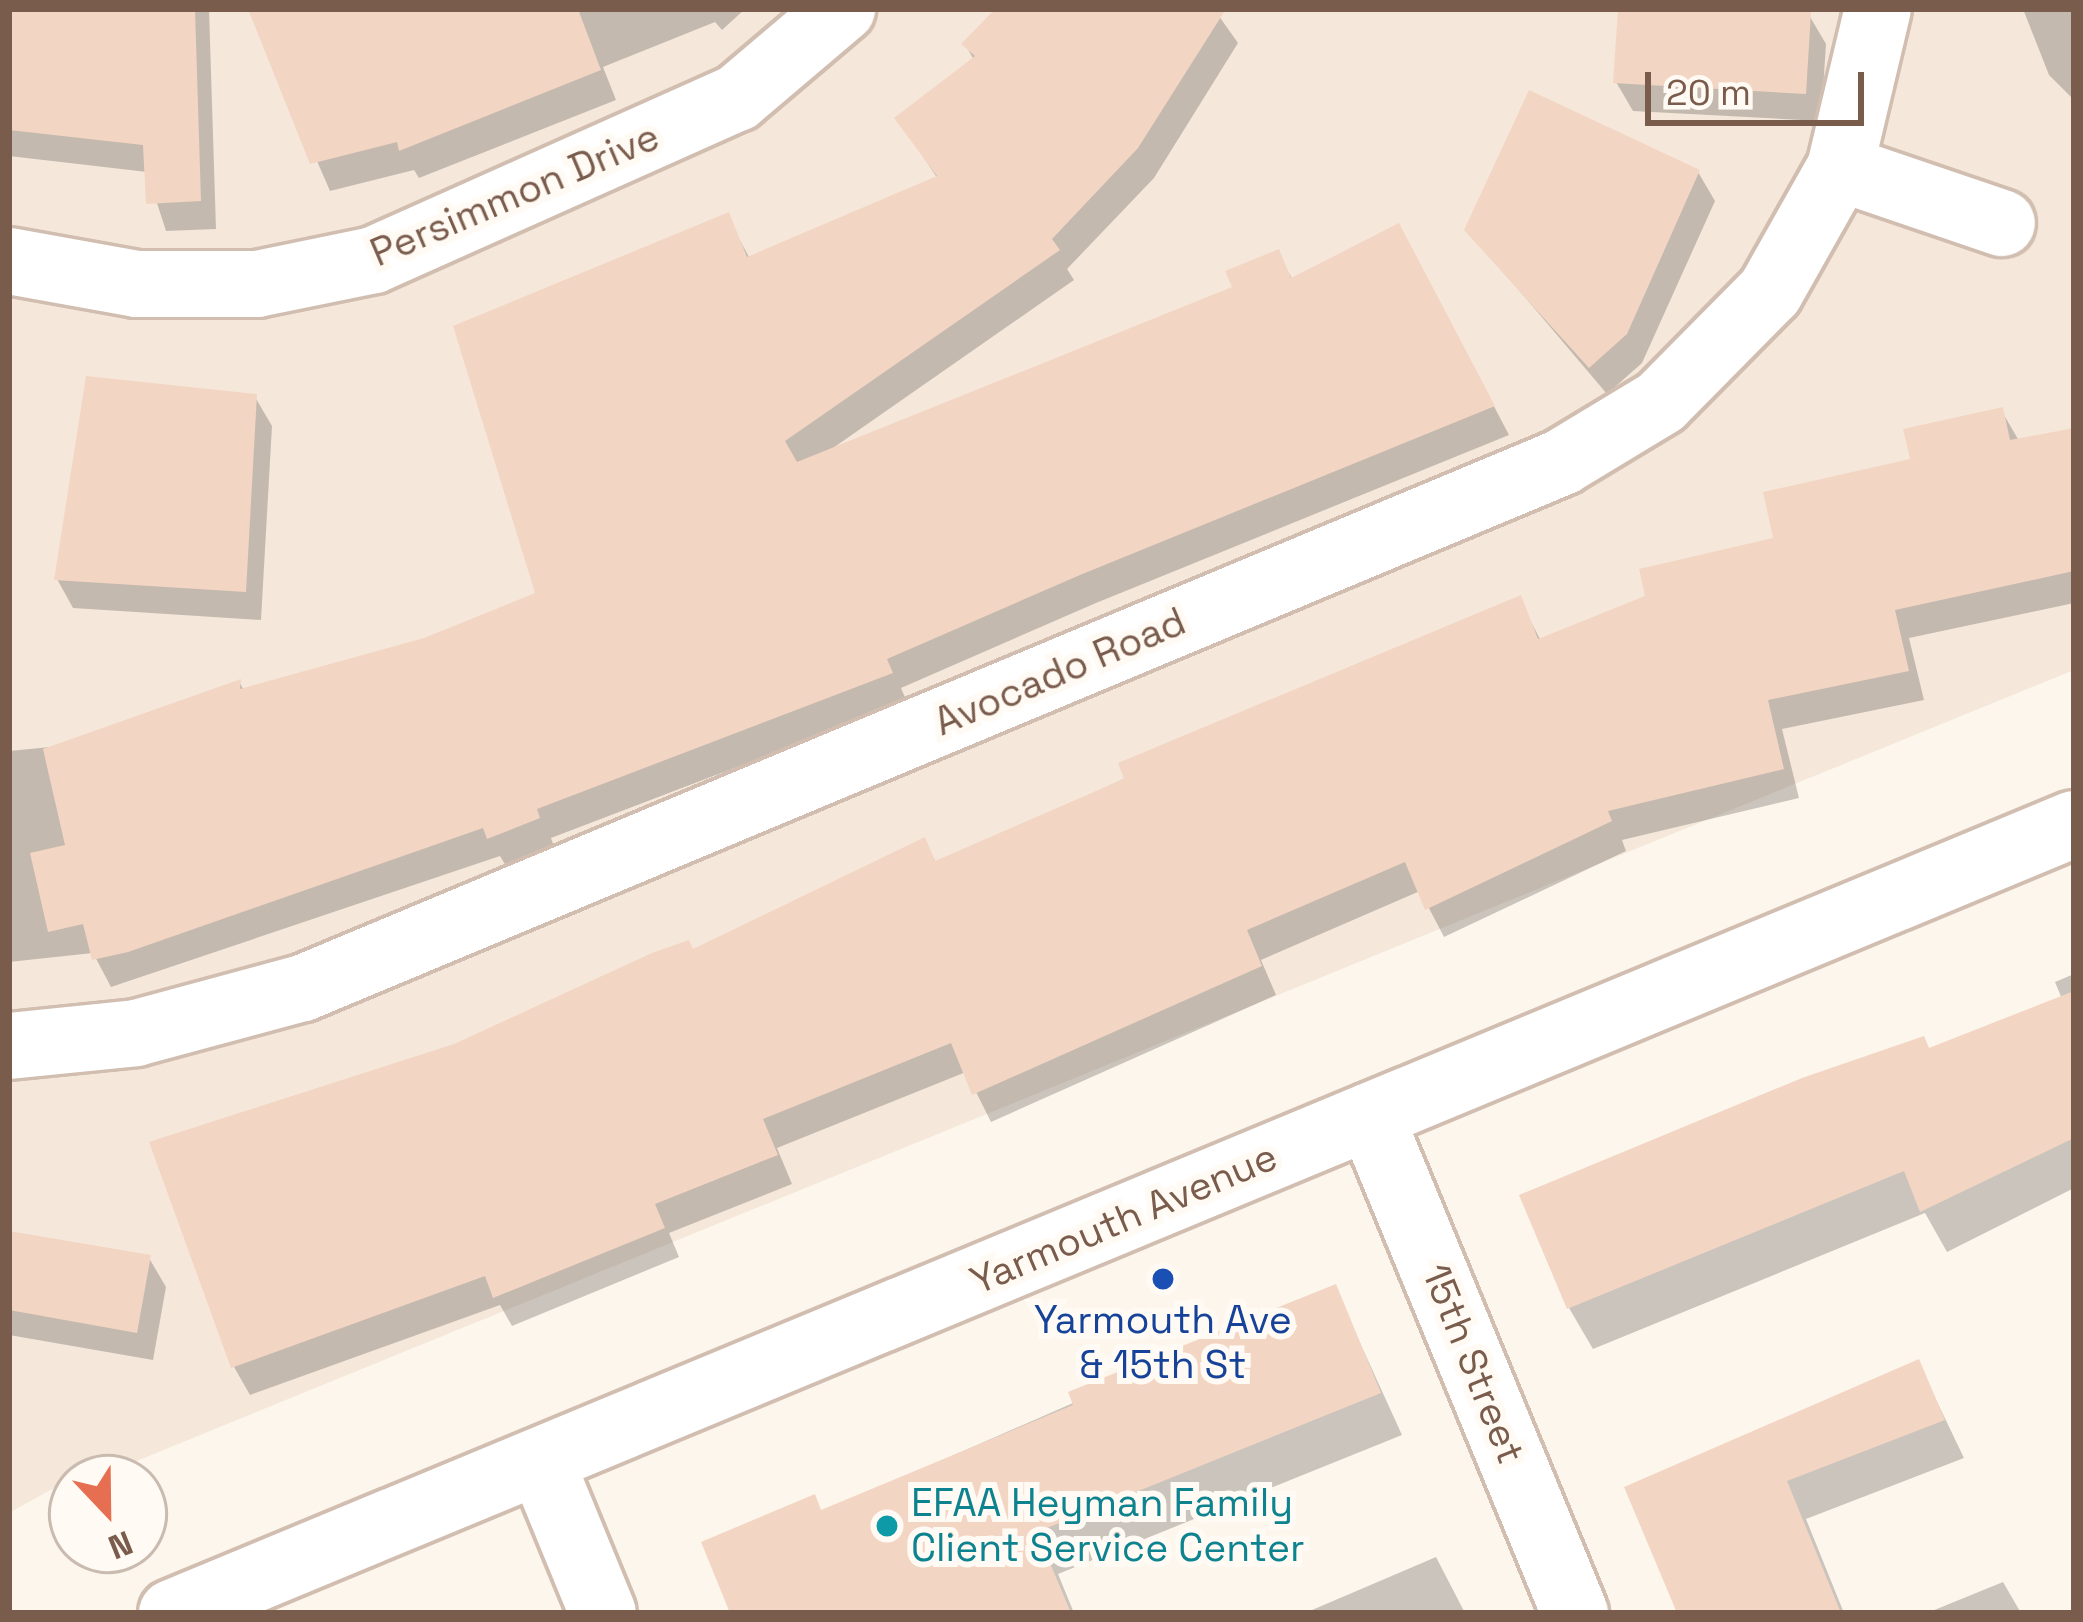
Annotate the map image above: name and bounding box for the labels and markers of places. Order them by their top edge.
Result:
marker: Yarmouth Ave & 15th St [1150,1266,1176,1292]
place label: Yarmouth Ave & 15th St [1034,1298,1292,1389]
place label: EFAA Heyman Family Client Service Center [911,1481,1305,1572]
marker: EFAA Heyman Family Client Service Center [874,1513,900,1539]

